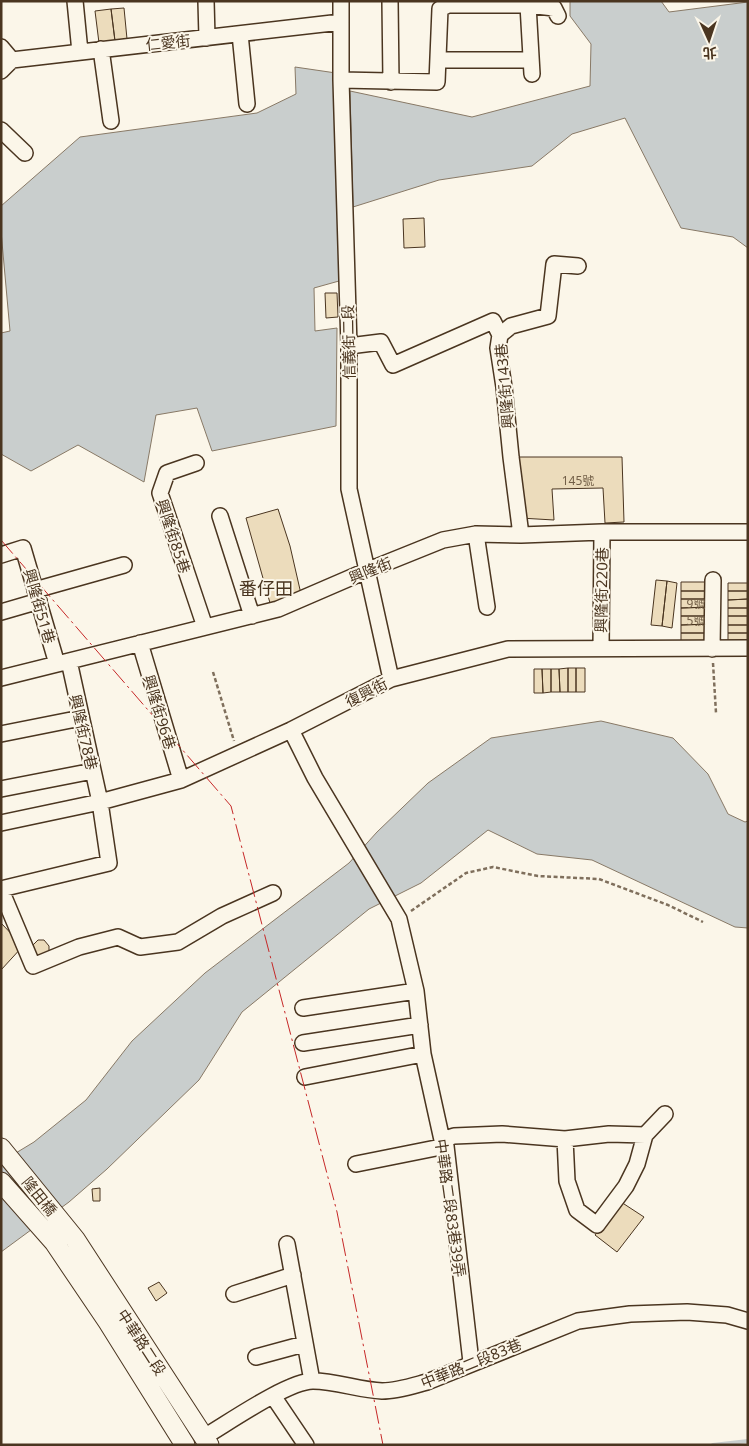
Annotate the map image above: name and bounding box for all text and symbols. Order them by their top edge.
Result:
north arrow [684,15,734,65]
street label: 仁愛街 [145,30,191,54]
text: 北 [702,44,717,63]
street label: 信義街二段 [337,304,359,380]
street label: 興隆街143巷 [490,342,518,430]
house number: 145號 [562,472,594,489]
street label: 興隆街85巷 [153,496,195,576]
street label: 興隆街220巷 [590,547,612,633]
street label: 興隆街 [345,552,395,588]
street label: 興隆街51巷 [20,566,60,646]
district label: 番仔田 [239,576,293,600]
house number: 9號 [687,595,705,612]
house number: 5號 [687,612,705,629]
street label: 興隆街96巷 [139,672,181,752]
street label: 復興街 [341,673,391,711]
street label: 興隆街78巷 [66,692,102,772]
street label: 中華路二段83巷39弄 [431,1138,471,1278]
street label: 隆田橋 [18,1172,62,1220]
street label: 中華路二段 [113,1305,171,1379]
street label: 中華路二段83巷 [418,1334,524,1392]

